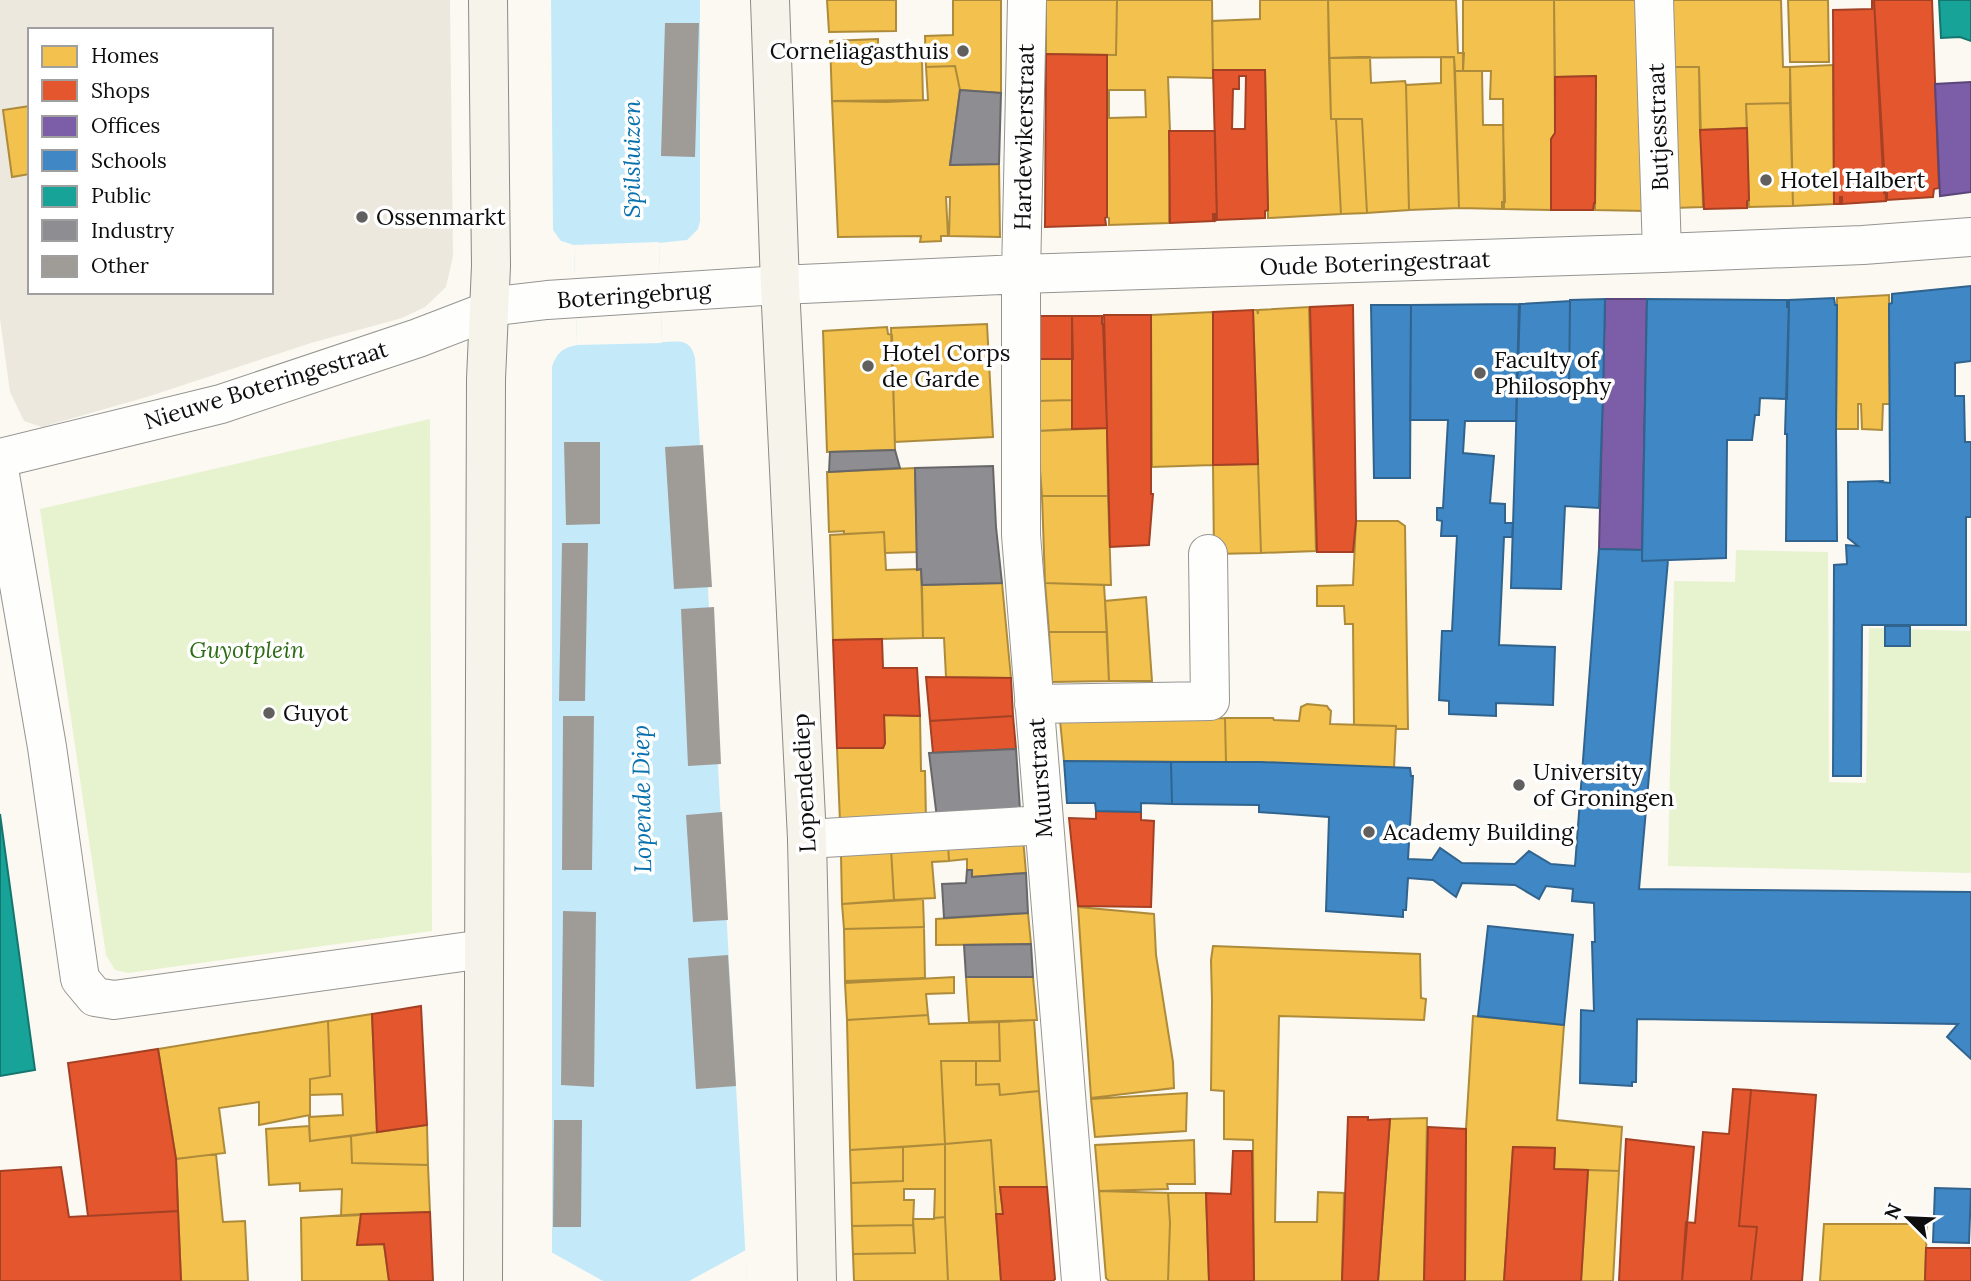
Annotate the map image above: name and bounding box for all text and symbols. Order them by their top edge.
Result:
legend [28,28,273,294]
place label: Corneliagasthuis [770,36,949,65]
text: Homes [91,42,159,69]
marker: Corneliagasthuis [955,43,971,59]
street label: Hardewikerstraat [1007,43,1040,231]
street label: Butjesstraat [1641,63,1674,191]
text: Shops [91,77,150,104]
water label: Spilsluizen [616,100,647,218]
text: Offices [91,112,160,139]
text: Schools [91,147,167,174]
place label: Hotel Halbert [1780,165,1925,194]
marker: Hotel Halbert [1758,172,1774,188]
text: Public [91,182,151,209]
place label: Ossenmarkt [376,202,506,231]
marker: Ossenmarkt [354,209,370,225]
text: Industry [91,217,174,244]
street label: Oude Boteringestraat [1259,244,1491,281]
text: Other [91,252,149,279]
street label: Boteringebrug [556,275,713,314]
street label: Nieuwe Boteringestraat [141,334,391,435]
place label: Hotel Corps de Garde [882,338,1010,393]
place label: Faculty of Philosophy [1494,345,1612,400]
marker: Hotel Corps de Garde [860,358,876,374]
marker: Faculty of Philosophy [1472,365,1488,381]
park label: Guyotplein [189,635,305,664]
place label: Guyot [283,698,348,727]
marker: Guyot [261,705,277,721]
street label: Lopendediep [785,713,822,853]
street label: Muurstraat [1021,717,1058,839]
water label: Lopende Diep [625,725,658,873]
place label: University of Groningen [1533,757,1674,812]
marker: University of Groningen [1511,777,1527,793]
place label: Academy Building [1382,817,1575,846]
marker: Academy Building [1361,824,1377,840]
north arrow [1873,1183,1943,1253]
text: N [1879,1199,1907,1223]

